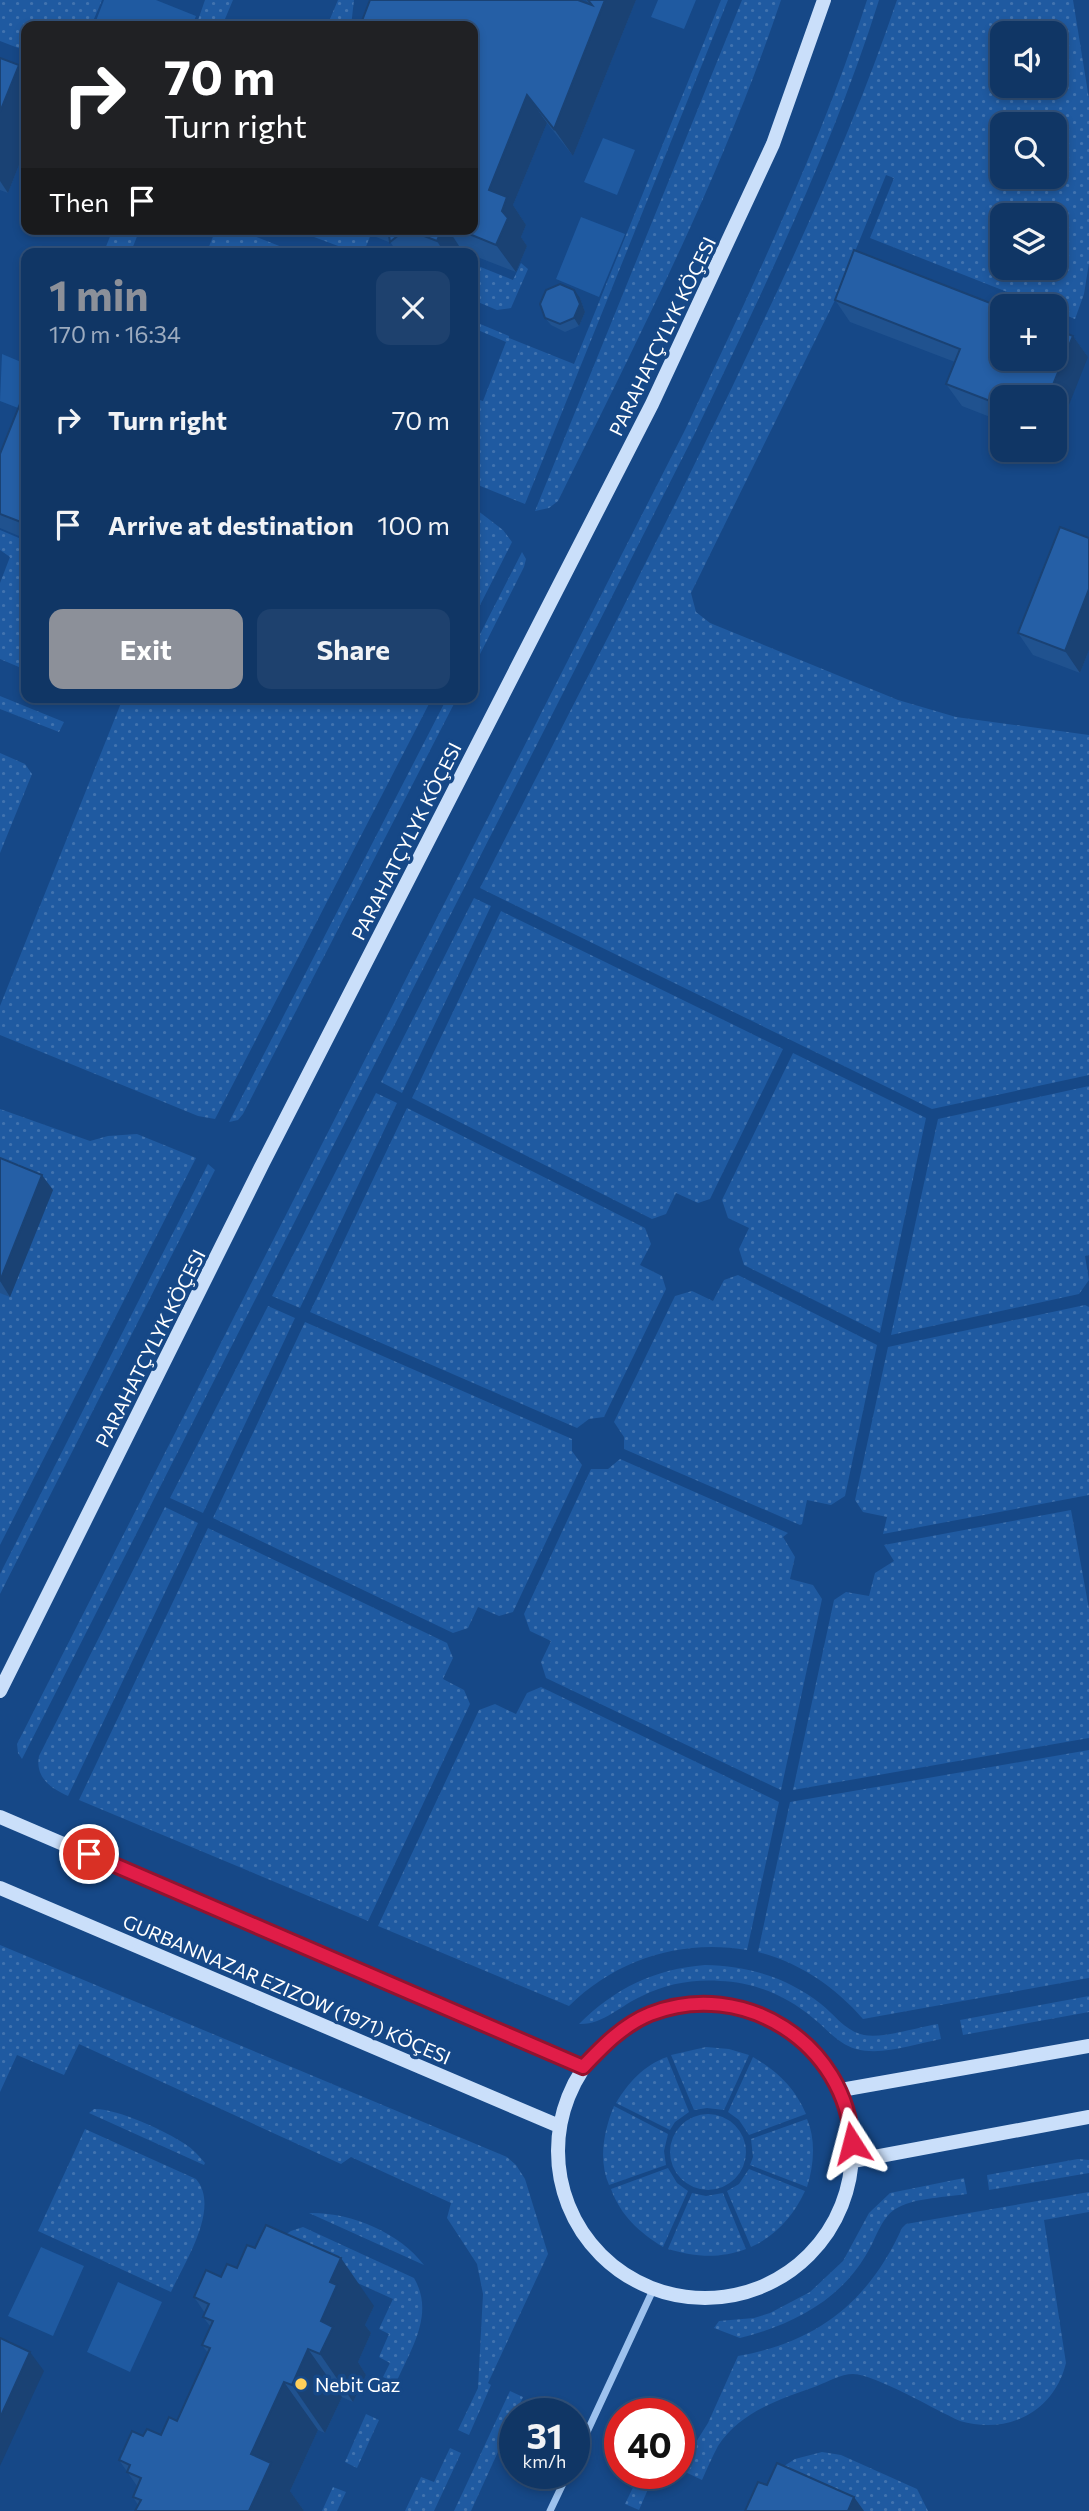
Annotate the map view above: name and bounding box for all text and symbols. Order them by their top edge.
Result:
map controls [990,21,1067,462]
button: sound [990,21,1067,98]
text: 70 m [164,45,275,105]
icon: right [49,49,140,140]
text: Turn right [164,105,307,145]
button: search [990,112,1067,189]
icon: arrive [123,182,161,220]
text: Then [49,186,109,217]
button: layers [990,203,1067,280]
street label: PARAHATÇYLYK KÖÇESI [604,233,720,439]
text: 1 min [49,268,149,320]
button: close [376,271,450,345]
button: + [990,294,1067,371]
text: 170 m · 16:34 [49,320,181,348]
button: − [990,385,1067,462]
icon: right [49,401,87,439]
text: Turn right [108,404,227,435]
text: 70 m [392,404,450,435]
icon: arrive [49,506,87,544]
text: Arrive at destination [108,509,354,540]
text: 100 m [377,509,450,540]
button: Exit [49,609,243,689]
button: Share [257,609,450,689]
street label: PARAHATÇYLYK KÖÇESI [346,738,466,944]
street label: PARAHATÇYLYK KÖÇESI [90,1245,210,1451]
pin [59,1824,119,1884]
icon: arrive [70,1835,108,1873]
street label: GURBANNAZAR EZIZOW (1971) KÖÇESI [120,1909,454,2069]
position arrow [815,2106,889,2180]
place label: Nebit Gaz [315,2373,400,2396]
marker: Nebit Gaz [293,2376,309,2392]
speed limit sign: 40 [604,2398,695,2489]
text: 31 [526,2413,563,2456]
text: km/h [523,2450,566,2472]

